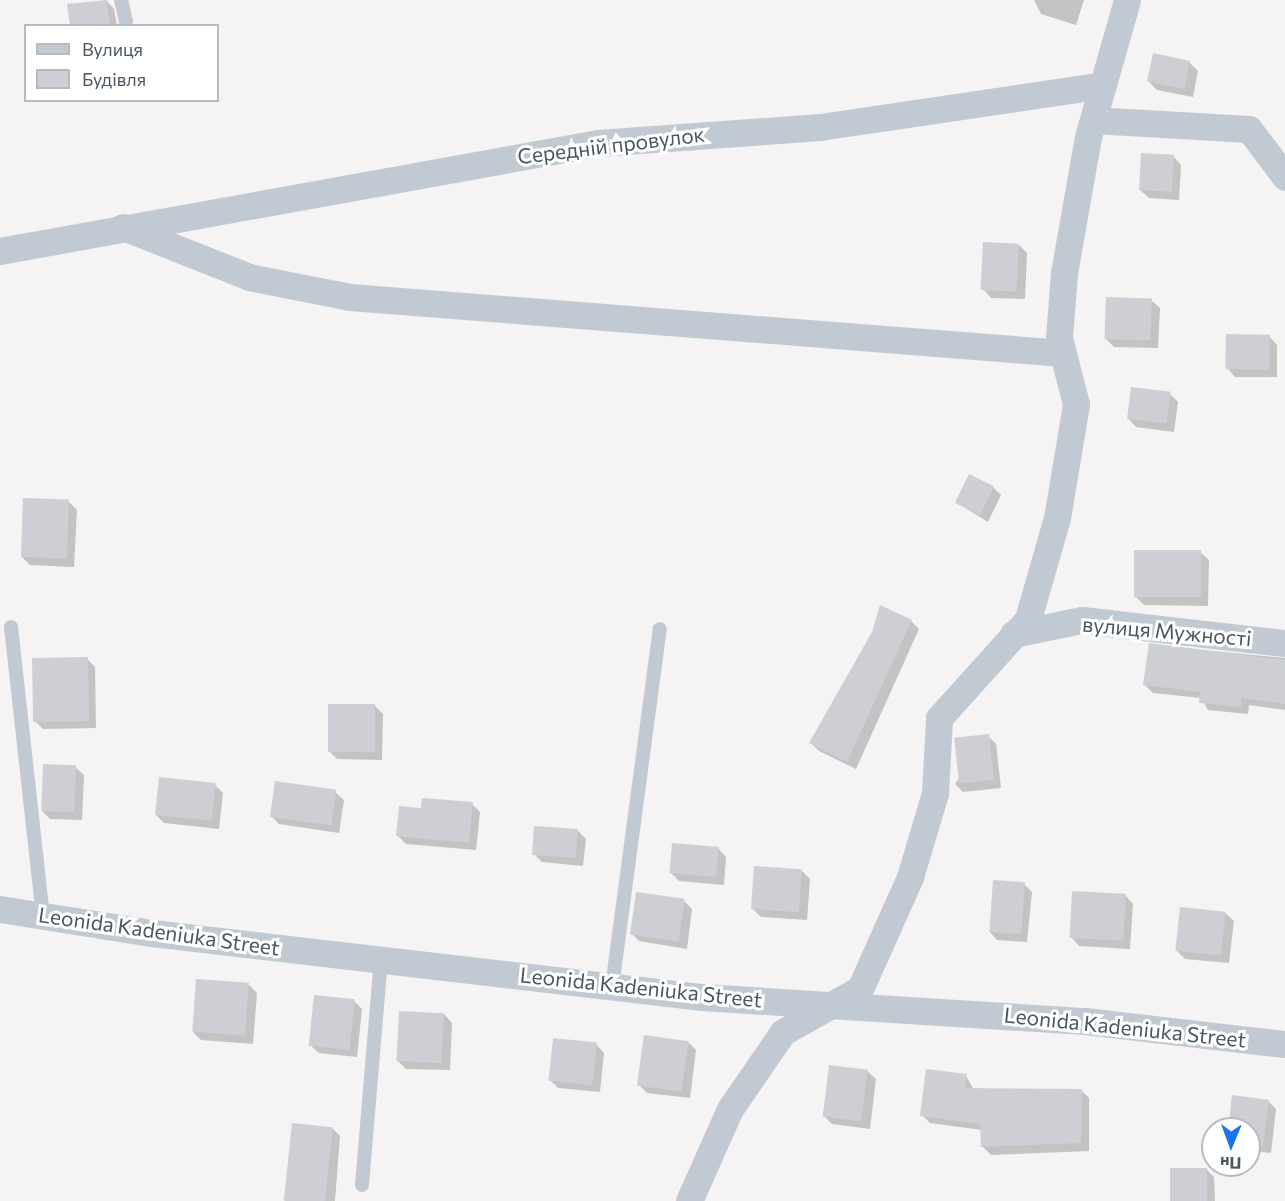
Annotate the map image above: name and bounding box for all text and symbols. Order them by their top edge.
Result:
legend [24,24,219,102]
text: Вулиця [82,38,143,60]
text: Будівля [82,68,146,90]
street label: Середній провулок [516,121,706,169]
street label: вулиця Мужності [1081,611,1253,651]
street label: Leonida Kadeniuka Street [37,902,281,960]
street label: Leonida Kadeniuka Street [519,962,763,1012]
street label: Leonida Kadeniuka Street [1003,1002,1247,1052]
north arrow [1201,1117,1261,1177]
text: Пн [1220,1154,1241,1173]

